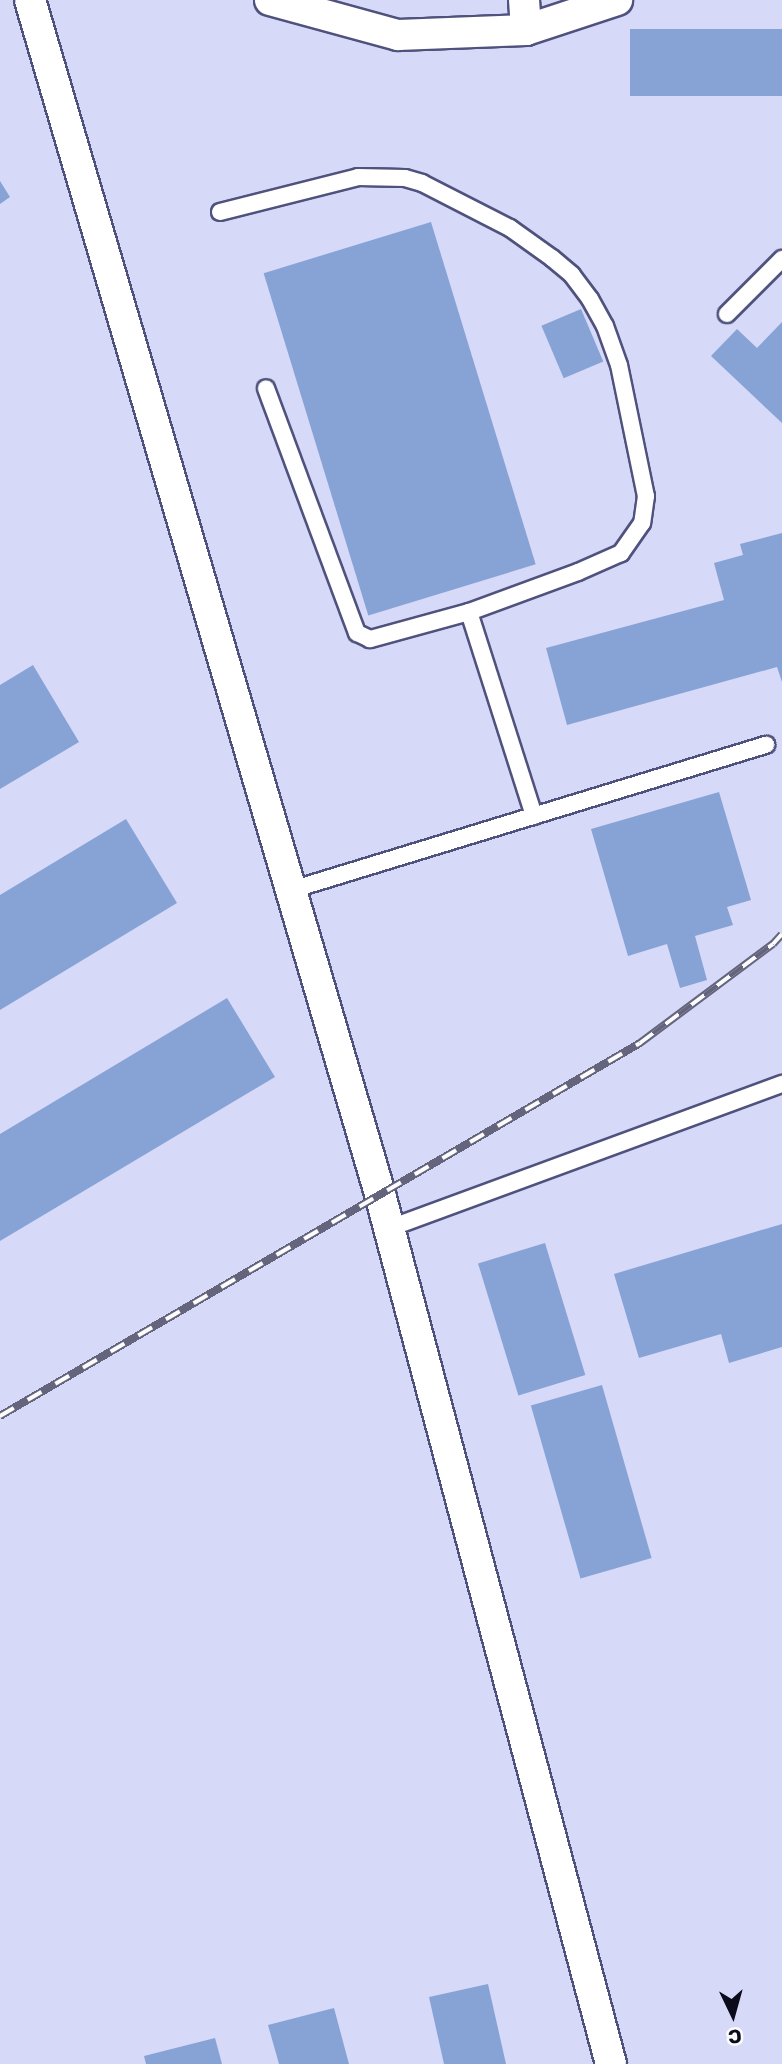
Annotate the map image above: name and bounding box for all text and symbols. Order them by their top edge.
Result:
north arrow [698,1980,768,2050]
text: С [727,2024,743,2048]

